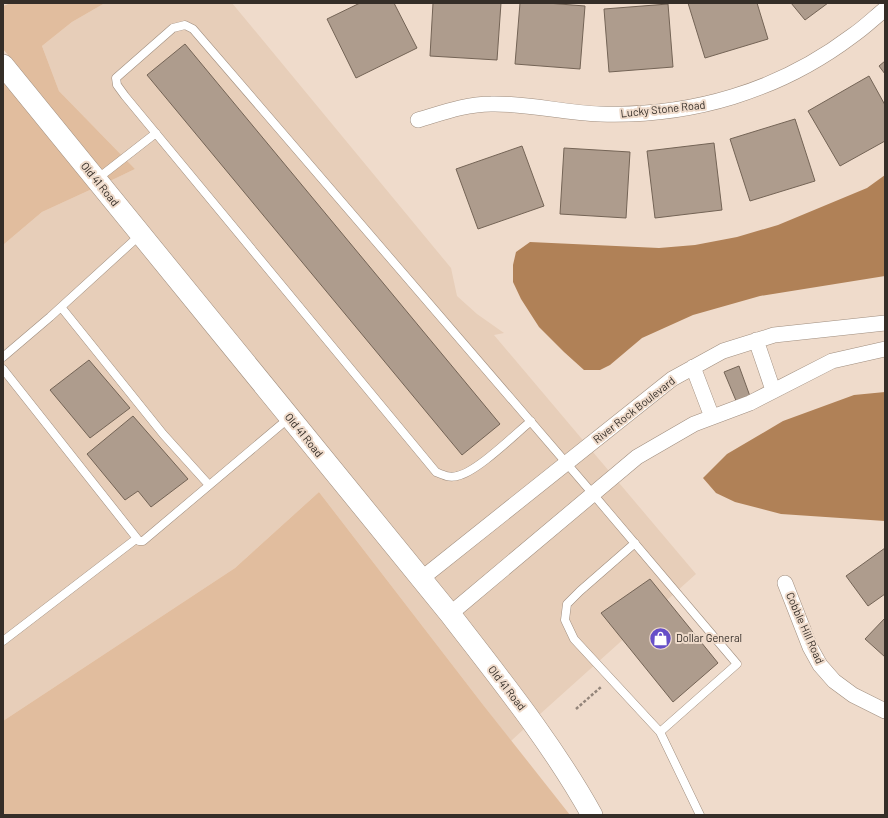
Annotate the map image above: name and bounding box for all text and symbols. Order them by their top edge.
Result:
street label: Lucky Stone Road [620,98,706,119]
street label: Old 41 Road [79,159,122,208]
street label: River Rock Boulevard [590,374,677,446]
street label: Old 41 Road [283,410,326,459]
street label: Cobble Hill Road [784,590,827,666]
shop icon: Dollar General [647,625,673,651]
place label: Dollar General [676,631,742,644]
street label: Old 41 Road [486,663,529,713]

